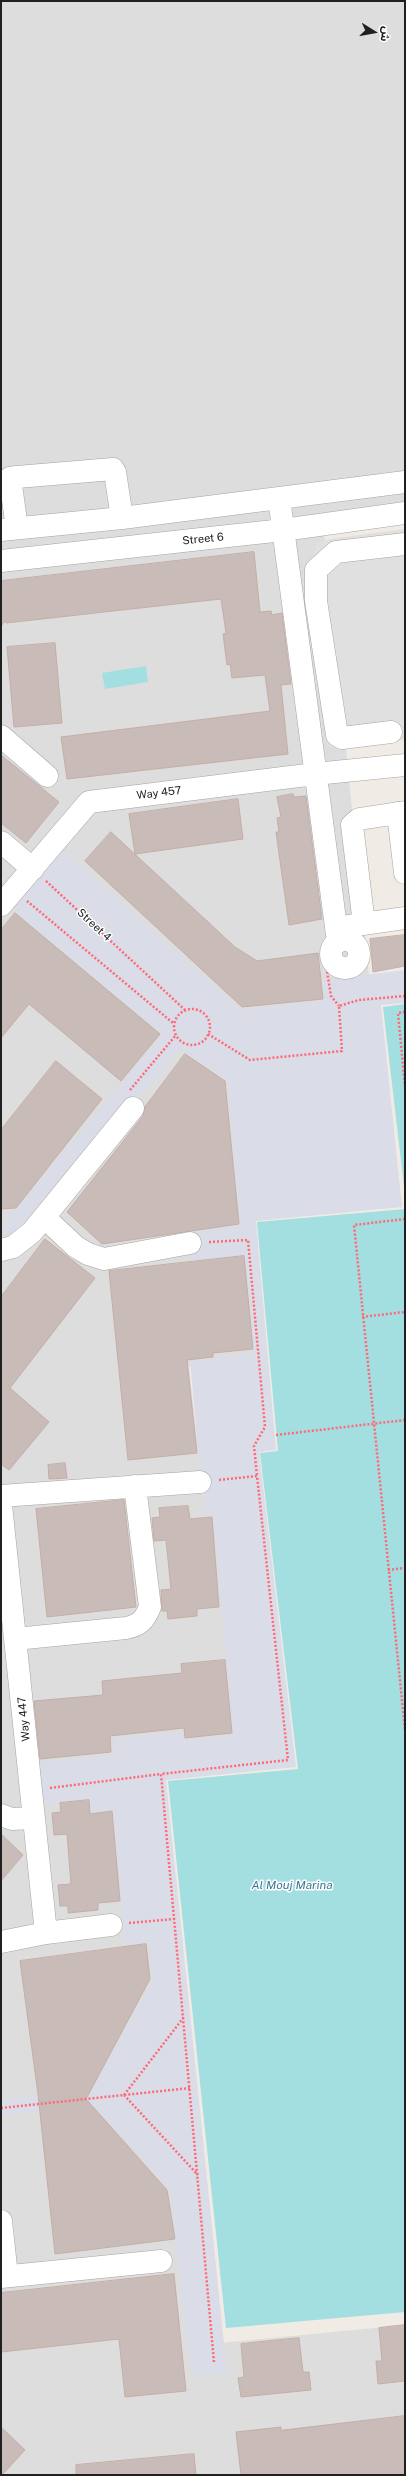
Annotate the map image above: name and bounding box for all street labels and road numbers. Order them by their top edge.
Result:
street label: Street 6 [182,530,224,548]
street label: Way 457 [136,784,182,802]
street label: Street 4 [74,906,114,944]
street label: Way 447 [15,1696,33,1742]

